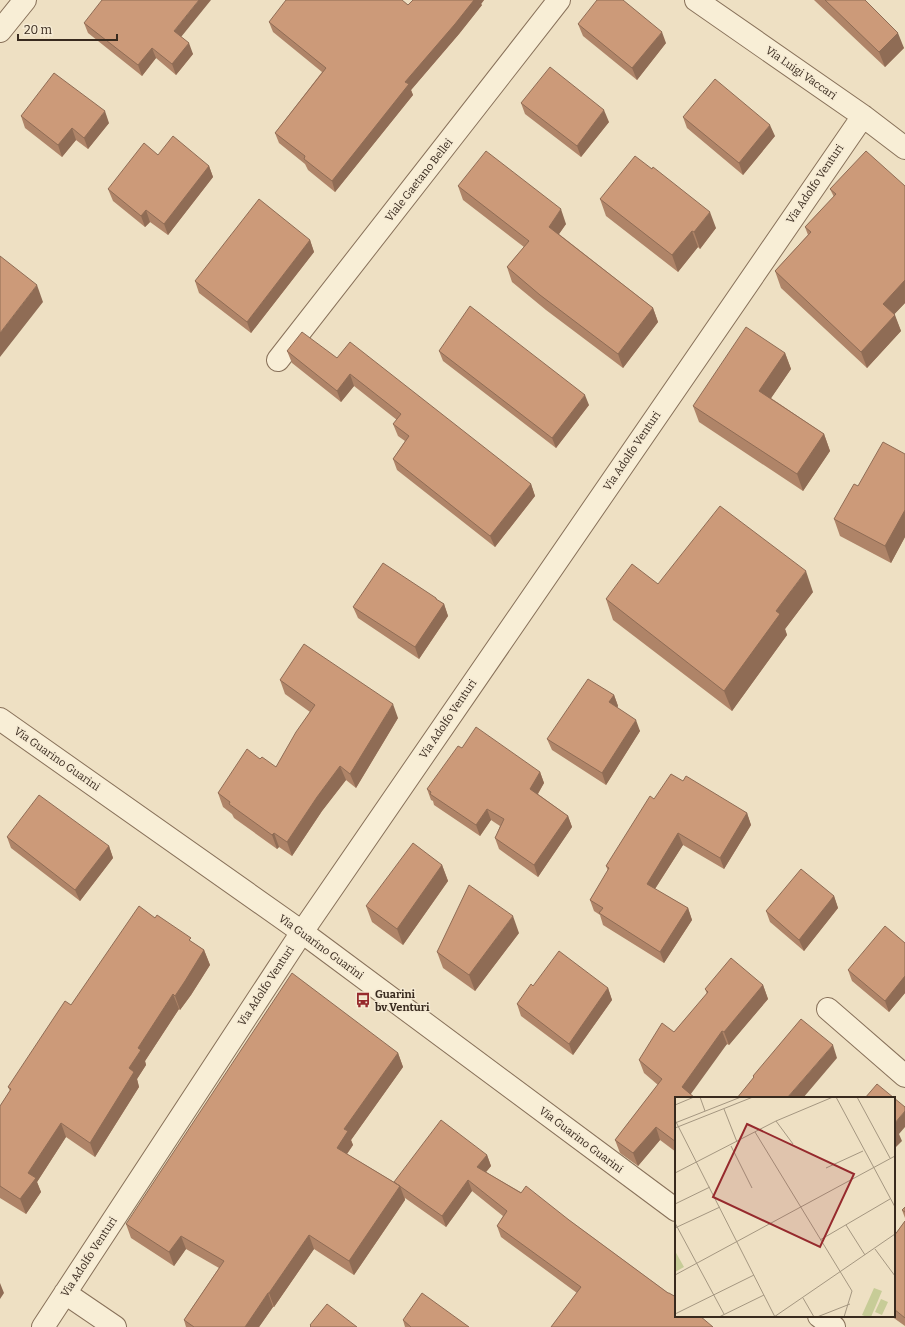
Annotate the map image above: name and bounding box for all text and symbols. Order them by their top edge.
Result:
scale bar [18,16,117,42]
text: 20 m [24,23,53,37]
street label: Via Luigi Vaccari [763,44,840,103]
street label: Viale Gaetano Bellei [383,135,456,224]
street label: Via Adolfo Venturi [784,141,847,226]
street label: Via Adolfo Venturi [601,408,664,493]
street label: Via Adolfo Venturi [417,676,480,761]
street label: Via Guarino Guarini [12,724,103,794]
street label: Via Guarino Guarini [276,912,367,983]
street label: Via Adolfo Venturi [235,943,297,1028]
place label: Guarini bv Venturi [375,988,430,1014]
bus stop icon: Guarini bv Venturi [354,991,372,1009]
inset map [675,1097,895,1317]
street label: Via Guarino Guarini [536,1104,626,1176]
street label: Via Adolfo Venturi [58,1214,120,1299]

